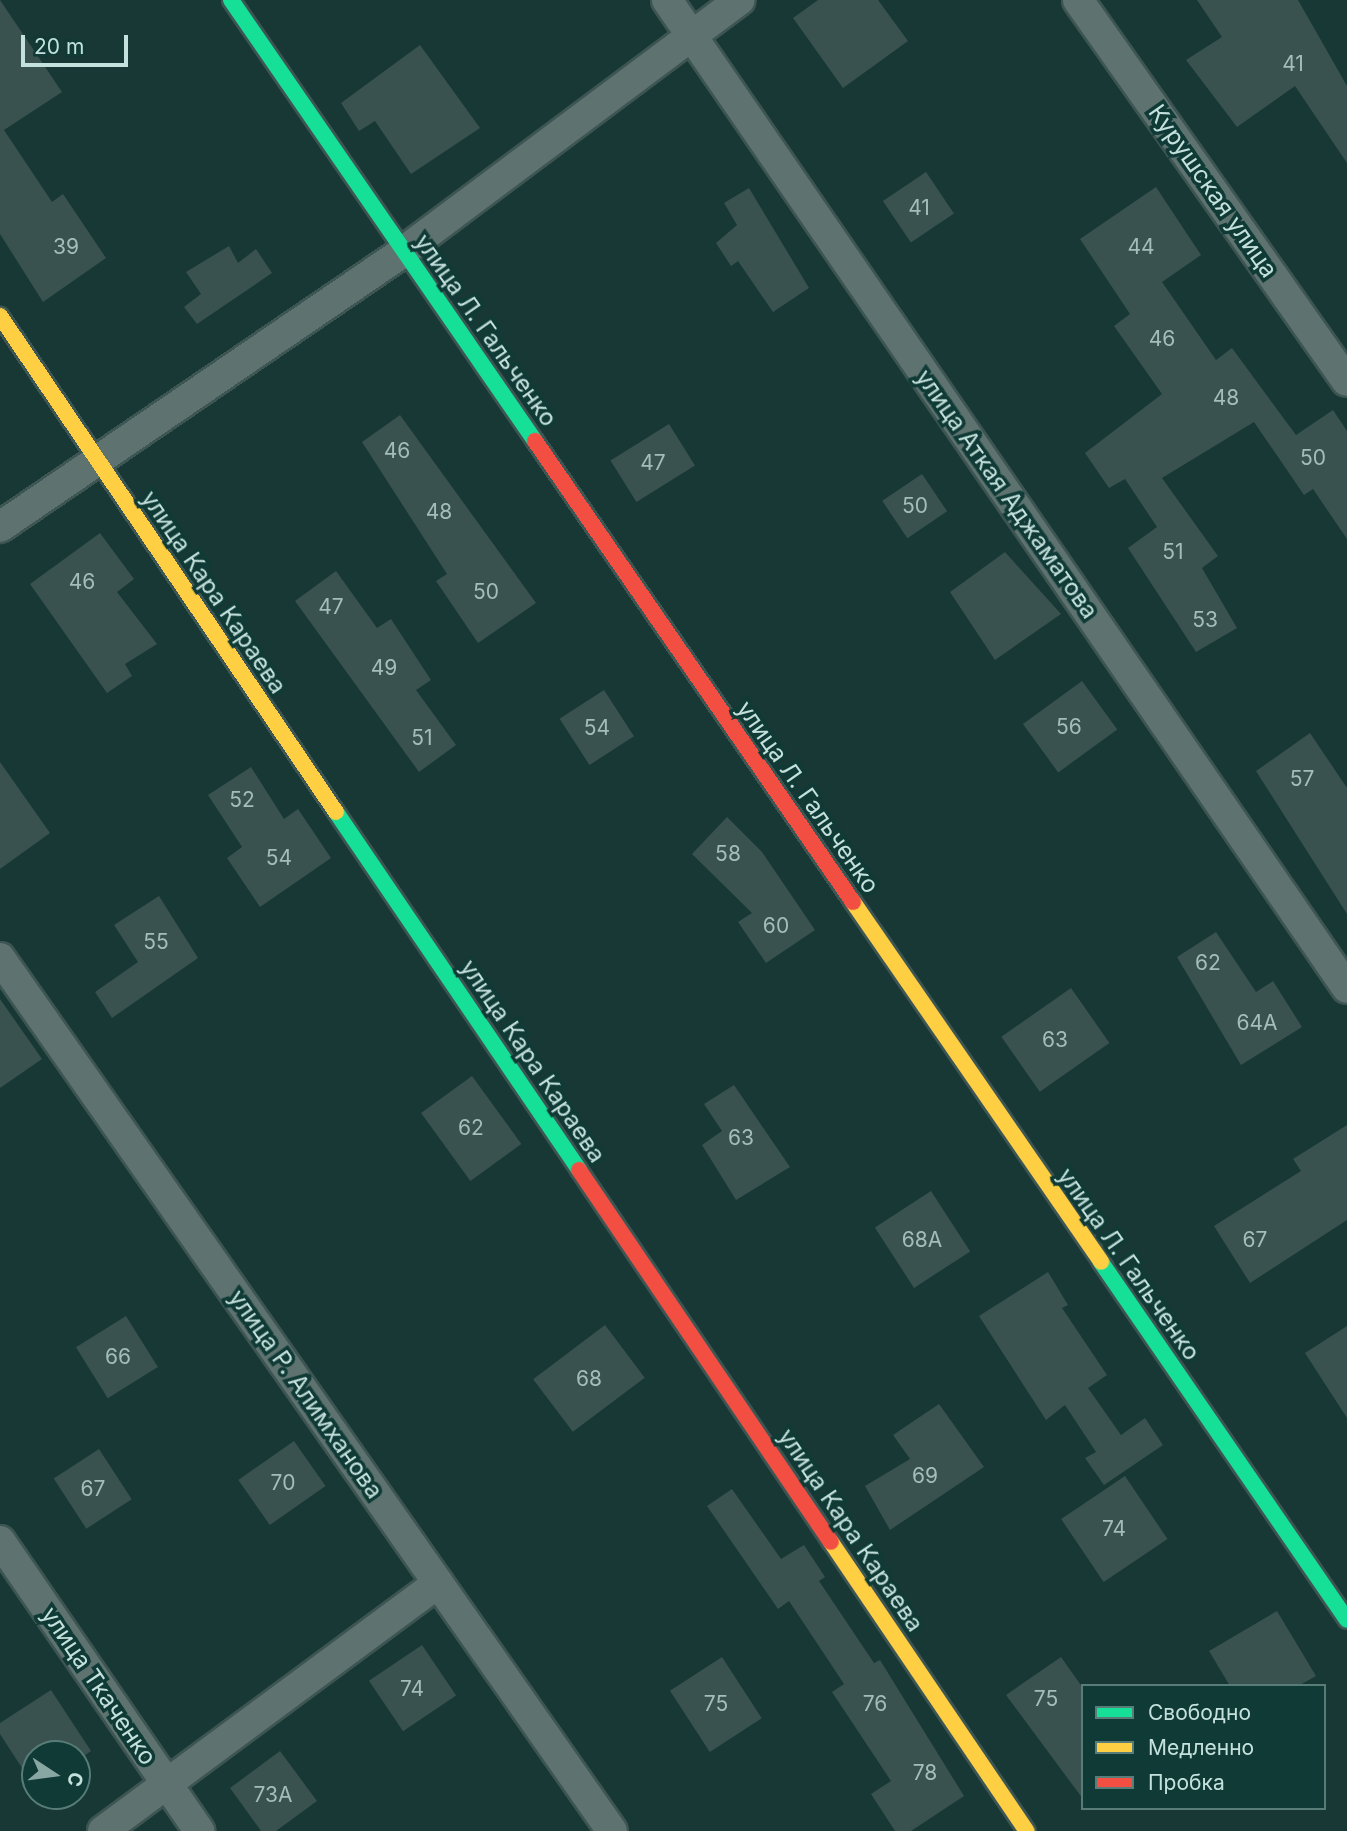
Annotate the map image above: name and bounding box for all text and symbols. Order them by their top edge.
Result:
scale bar [24,21,131,65]
text: 20 m [34,34,84,59]
house number: 41 [1282,51,1304,77]
street label: Курушская улица [1143,99,1283,283]
house number: 41 [908,195,930,221]
street label: улица Л. Гальченко [409,228,563,432]
house number: 39 [53,234,79,260]
house number: 44 [1127,234,1155,260]
house number: 46 [1149,326,1175,352]
street label: улица Аткая Аджаматова [910,364,1104,624]
house number: 48 [1213,385,1239,411]
house number: 46 [384,438,410,464]
house number: 50 [1300,445,1326,471]
house number: 47 [640,450,666,476]
street label: улица Кара Караева [135,485,293,699]
house number: 50 [902,493,928,519]
house number: 48 [426,499,452,525]
house number: 51 [1162,539,1184,565]
house number: 46 [69,569,95,595]
house number: 50 [473,579,499,605]
house number: 47 [318,594,344,620]
house number: 53 [1192,607,1218,633]
house number: 49 [371,655,397,681]
street label: улица Л. Гальченко [731,695,885,899]
house number: 56 [1056,714,1082,740]
house number: 54 [584,715,610,741]
house number: 51 [411,725,433,751]
house number: 57 [1290,766,1314,792]
house number: 52 [229,787,255,813]
house number: 58 [715,841,741,867]
house number: 54 [266,845,292,871]
house number: 60 [763,913,789,939]
house number: 55 [143,929,169,955]
house number: 62 [1195,950,1221,976]
street label: улица Кара Караева [454,954,612,1168]
house number: 64А [1236,1010,1278,1036]
house number: 63 [1042,1027,1068,1053]
house number: 62 [458,1115,484,1141]
house number: 63 [728,1125,754,1151]
street label: улица Л. Гальченко [1052,1162,1206,1366]
house number: 68А [902,1227,942,1253]
house number: 67 [1243,1227,1267,1253]
street label: улица Р. Алимханова [223,1284,389,1504]
house number: 66 [105,1344,131,1370]
house number: 68 [576,1366,602,1392]
street label: улица Кара Караева [772,1423,930,1637]
house number: 69 [912,1463,938,1489]
house number: 70 [271,1470,295,1496]
house number: 67 [81,1476,105,1502]
house number: 74 [1102,1516,1126,1542]
street label: улица Ткаченко [35,1601,163,1771]
house number: 74 [400,1676,424,1702]
legend [1081,1684,1326,1810]
house number: 75 [1034,1686,1058,1712]
house number: 75 [704,1691,728,1717]
house number: 76 [863,1691,887,1717]
text: Свободно [1148,1700,1251,1725]
text: Медленно [1148,1735,1254,1760]
north arrow [21,1740,91,1810]
house number: 78 [913,1760,937,1786]
text: С [62,1770,88,1789]
text: Пробка [1148,1770,1225,1795]
house number: 73А [254,1782,292,1808]

